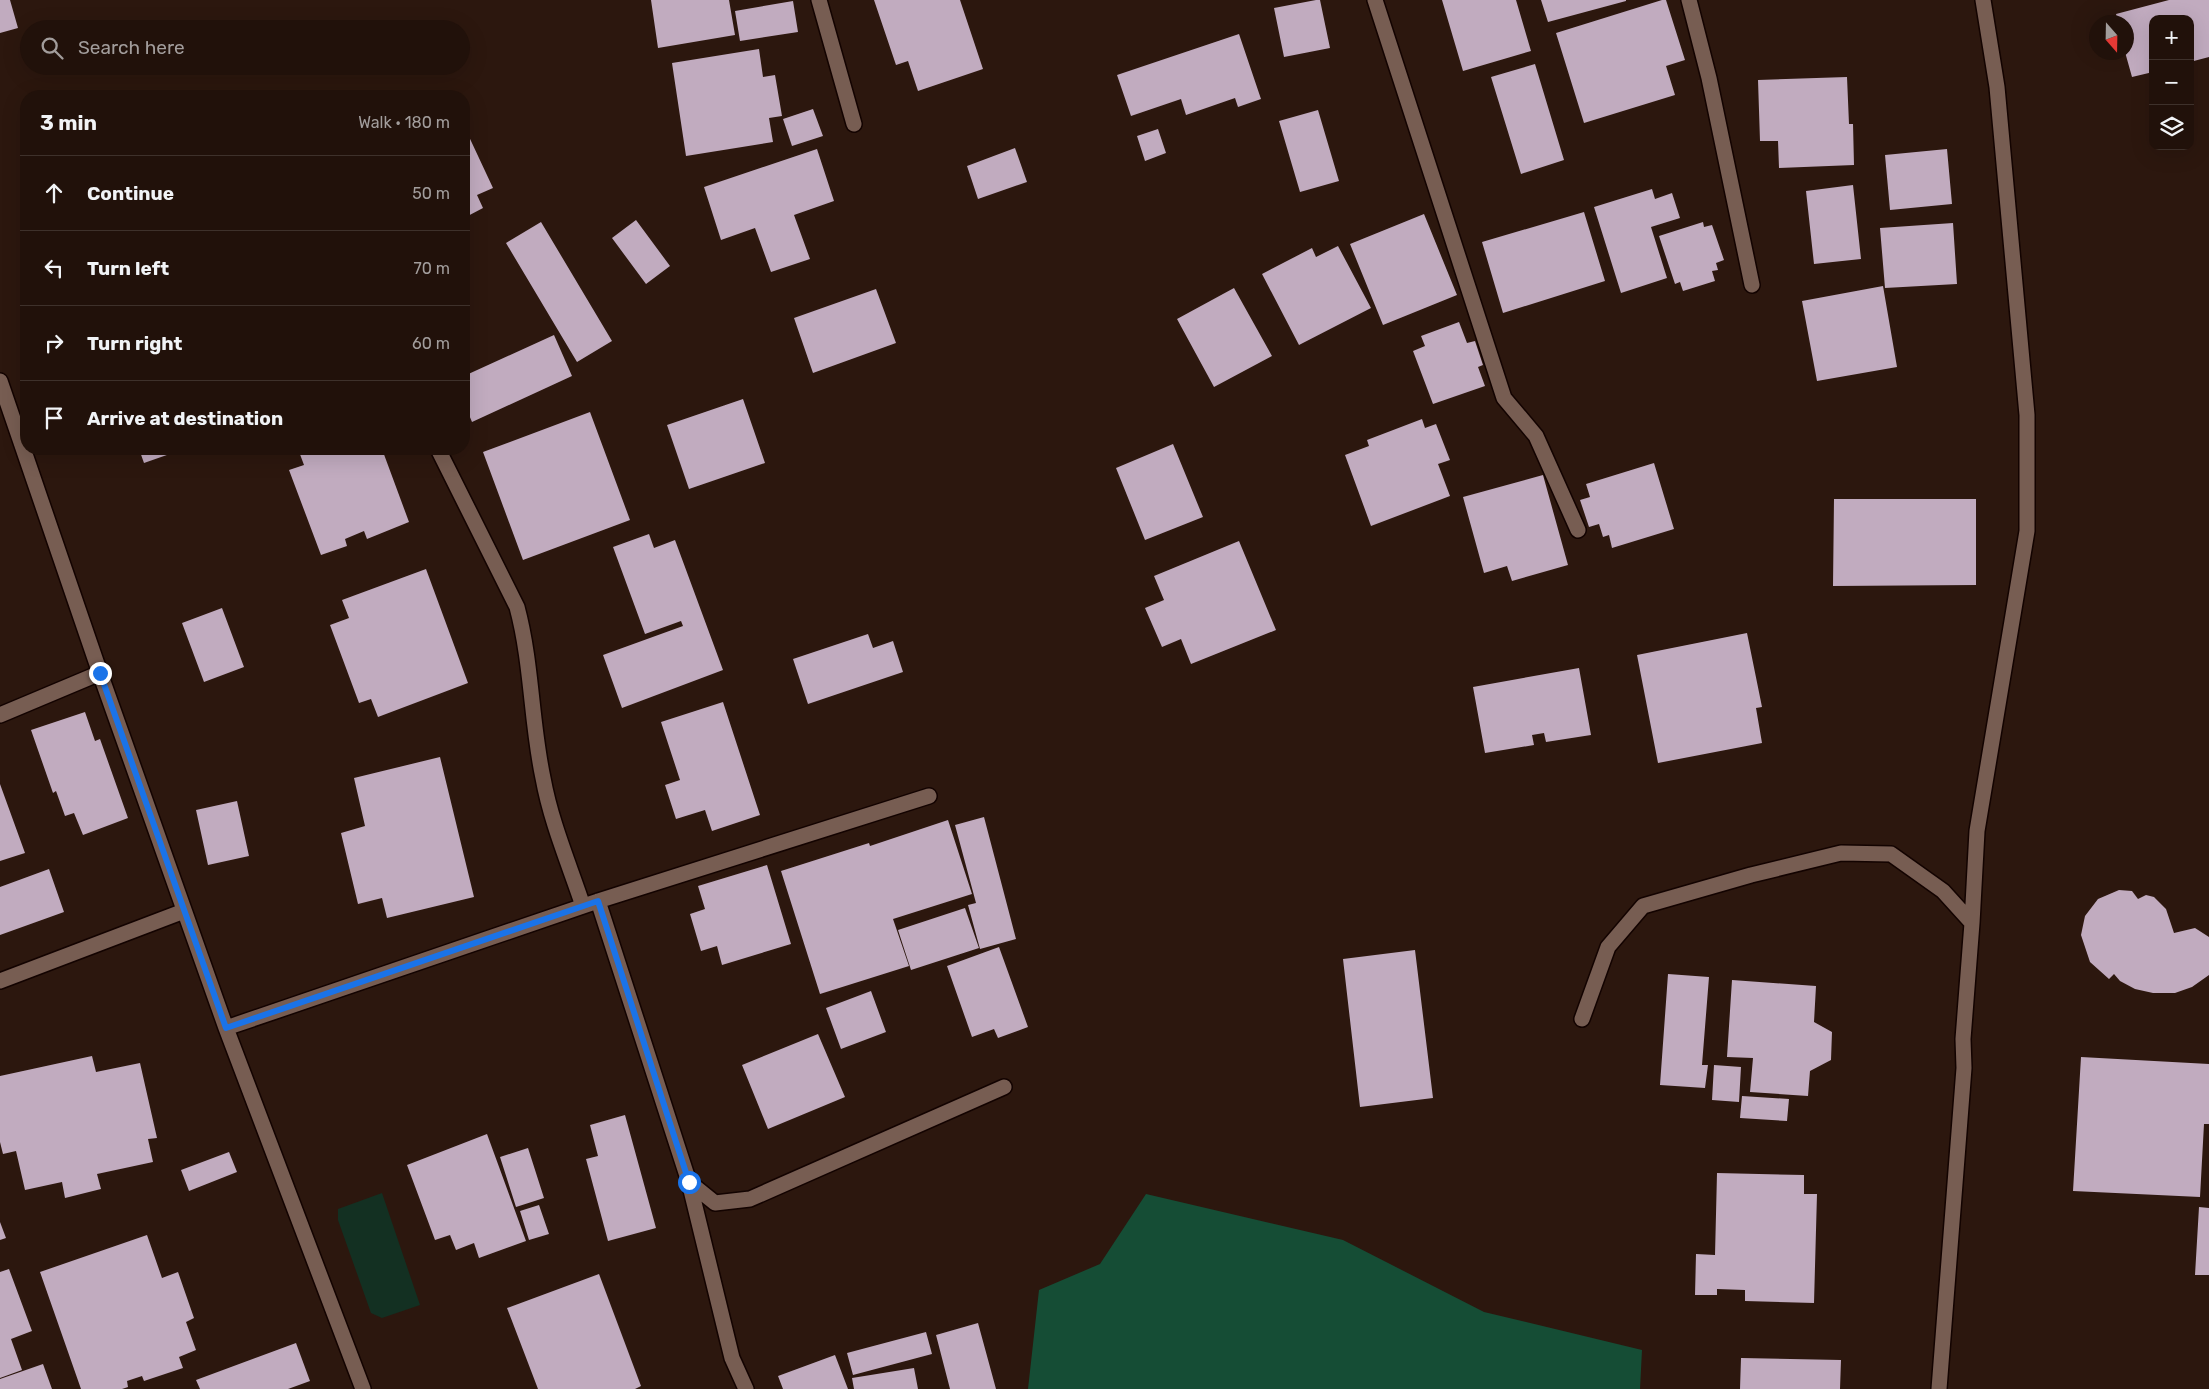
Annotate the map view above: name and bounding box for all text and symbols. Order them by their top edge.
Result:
north arrow [2089,15,2134,60]
map controls [2149,15,2194,150]
button: + [2149,15,2194,60]
search box [20,20,470,75]
icon: search [38,34,66,62]
text: Search here [78,36,185,59]
button: − [2149,60,2194,105]
button: layers [2149,105,2194,150]
text: 3 min [40,110,97,135]
text: Walk · 180 m [358,113,450,132]
icon: ahead [40,179,68,207]
text: Continue [87,182,174,205]
text: 50 m [412,184,450,203]
icon: left [40,254,68,282]
text: Turn left [87,257,169,280]
text: 70 m [413,259,450,278]
icon: right [40,329,68,357]
text: Turn right [87,332,182,355]
text: 60 m [412,334,450,353]
icon: arrive [40,404,68,432]
text: Arrive at destination [87,407,283,430]
route end [89,662,112,685]
route start [678,1171,701,1194]

